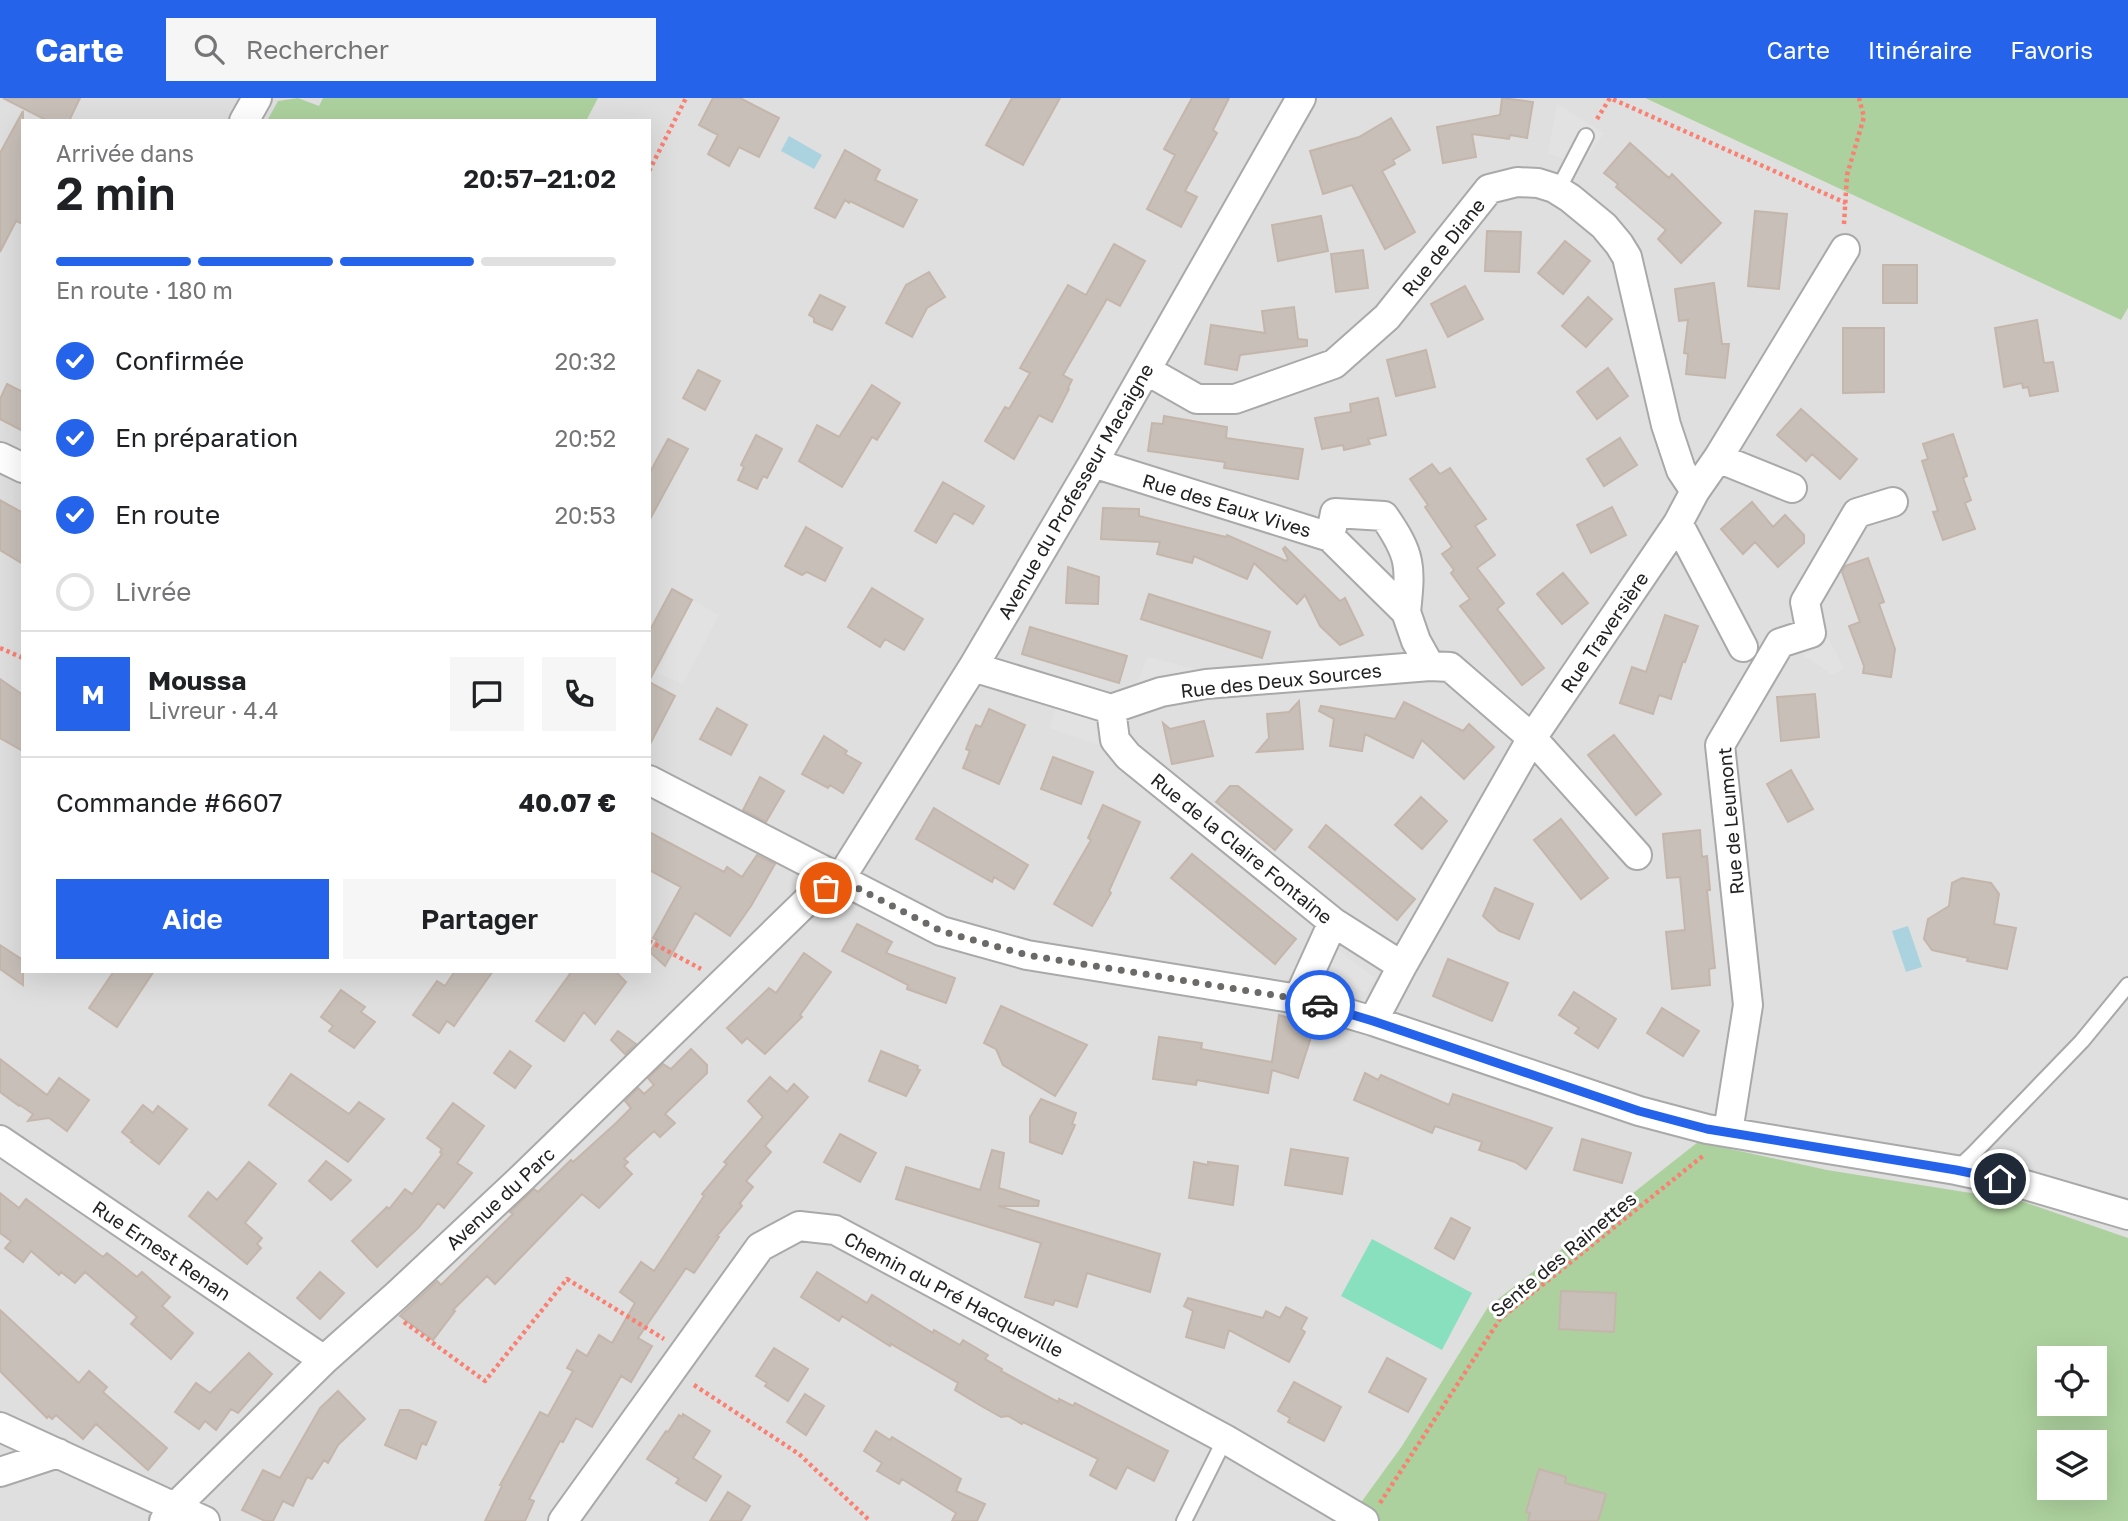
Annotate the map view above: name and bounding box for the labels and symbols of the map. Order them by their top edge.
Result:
street label: Rue de Diane [1397,193,1489,301]
street label: Avenue du Professeur Macaigne [992,359,1158,623]
street label: Rue des Eaux Vives [1140,468,1314,542]
street label: Rue Traversière [1555,567,1653,697]
street label: Rue des Deux Sources [1179,658,1383,702]
street label: Rue de Leumont [1712,746,1748,896]
street label: Rue de la Claire Fontaine [1147,768,1337,928]
pin [796,858,856,918]
courier [1285,970,1355,1040]
street label: Avenue du Parc [441,1142,559,1254]
pin [1970,1149,2030,1209]
street label: Sente des Rainettes [1486,1186,1640,1322]
street label: Rue Ernest Renan [89,1195,235,1305]
street label: Chemin du Pré Hacqueville [840,1226,1068,1362]

